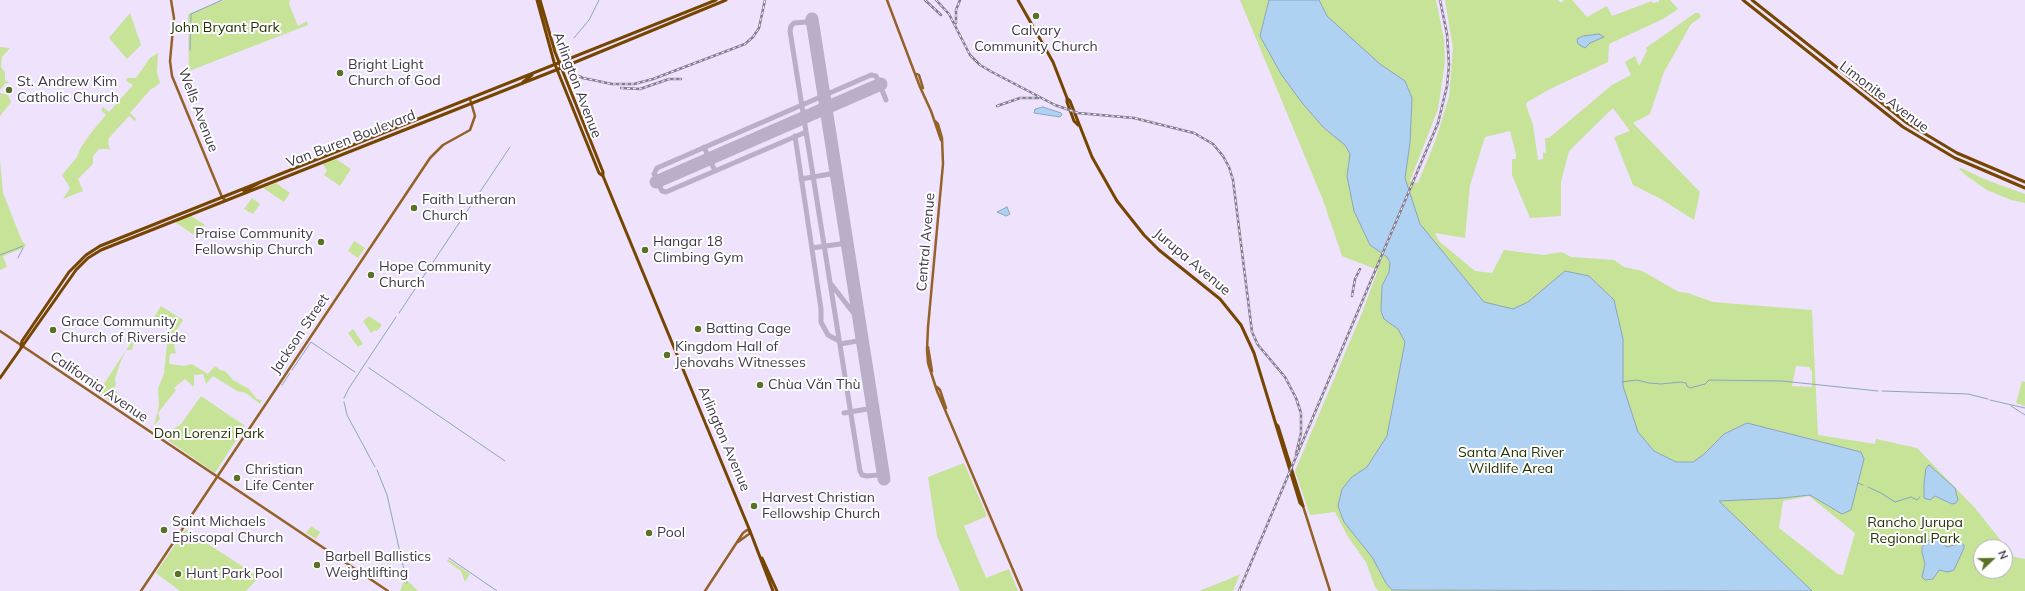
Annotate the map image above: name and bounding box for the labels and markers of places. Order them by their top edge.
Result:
marker: Calvary Community Church [1031,11,1041,21]
place label: Calvary Community Church [974,23,1098,56]
place label: Bright Light Church of God [348,57,441,90]
marker: Bright Light Church of God [335,68,345,78]
place label: St. Andrew Kim Catholic Church [17,74,119,106]
marker: St. Andrew Kim Catholic Church [4,85,14,95]
place label: Faith Lutheran Church [422,192,516,224]
marker: Faith Lutheran Church [409,203,419,213]
place label: Praise Community Fellowship Church [195,226,313,258]
place label: Hangar 18 Climbing Gym [653,234,744,266]
marker: Praise Community Fellowship Church [316,237,326,247]
marker: Hangar 18 Climbing Gym [640,245,650,255]
place label: Hope Community Church [379,259,491,292]
marker: Hope Community Church [366,270,376,280]
place label: Grace Community Church of Riverside [61,314,186,346]
place label: Batting Cage [706,321,791,337]
marker: Batting Cage [693,324,703,334]
marker: Grace Community Church of Riverside [48,325,58,335]
place label: Kingdom Hall of Jehovahs Witnesses [675,339,806,372]
marker: Kingdom Hall of Jehovahs Witnesses [662,350,672,360]
place label: Chùa Văn Thù [768,377,861,393]
marker: Chùa Văn Thù [755,380,765,390]
place label: Christian Life Center [245,462,314,494]
marker: Christian Life Center [232,473,242,483]
place label: Harvest Christian Fellowship Church [762,490,880,522]
marker: Harvest Christian Fellowship Church [749,501,759,511]
place label: Saint Michaels Episcopal Church [172,514,283,546]
marker: Saint Michaels Episcopal Church [159,525,169,535]
place label: Pool [657,525,685,541]
marker: Pool [644,528,654,538]
place label: Barbell Ballistics Weightlifting [325,549,431,582]
marker: Barbell Ballistics Weightlifting [312,560,322,570]
place label: Hunt Park Pool [186,566,283,582]
marker: Hunt Park Pool [173,569,183,579]

